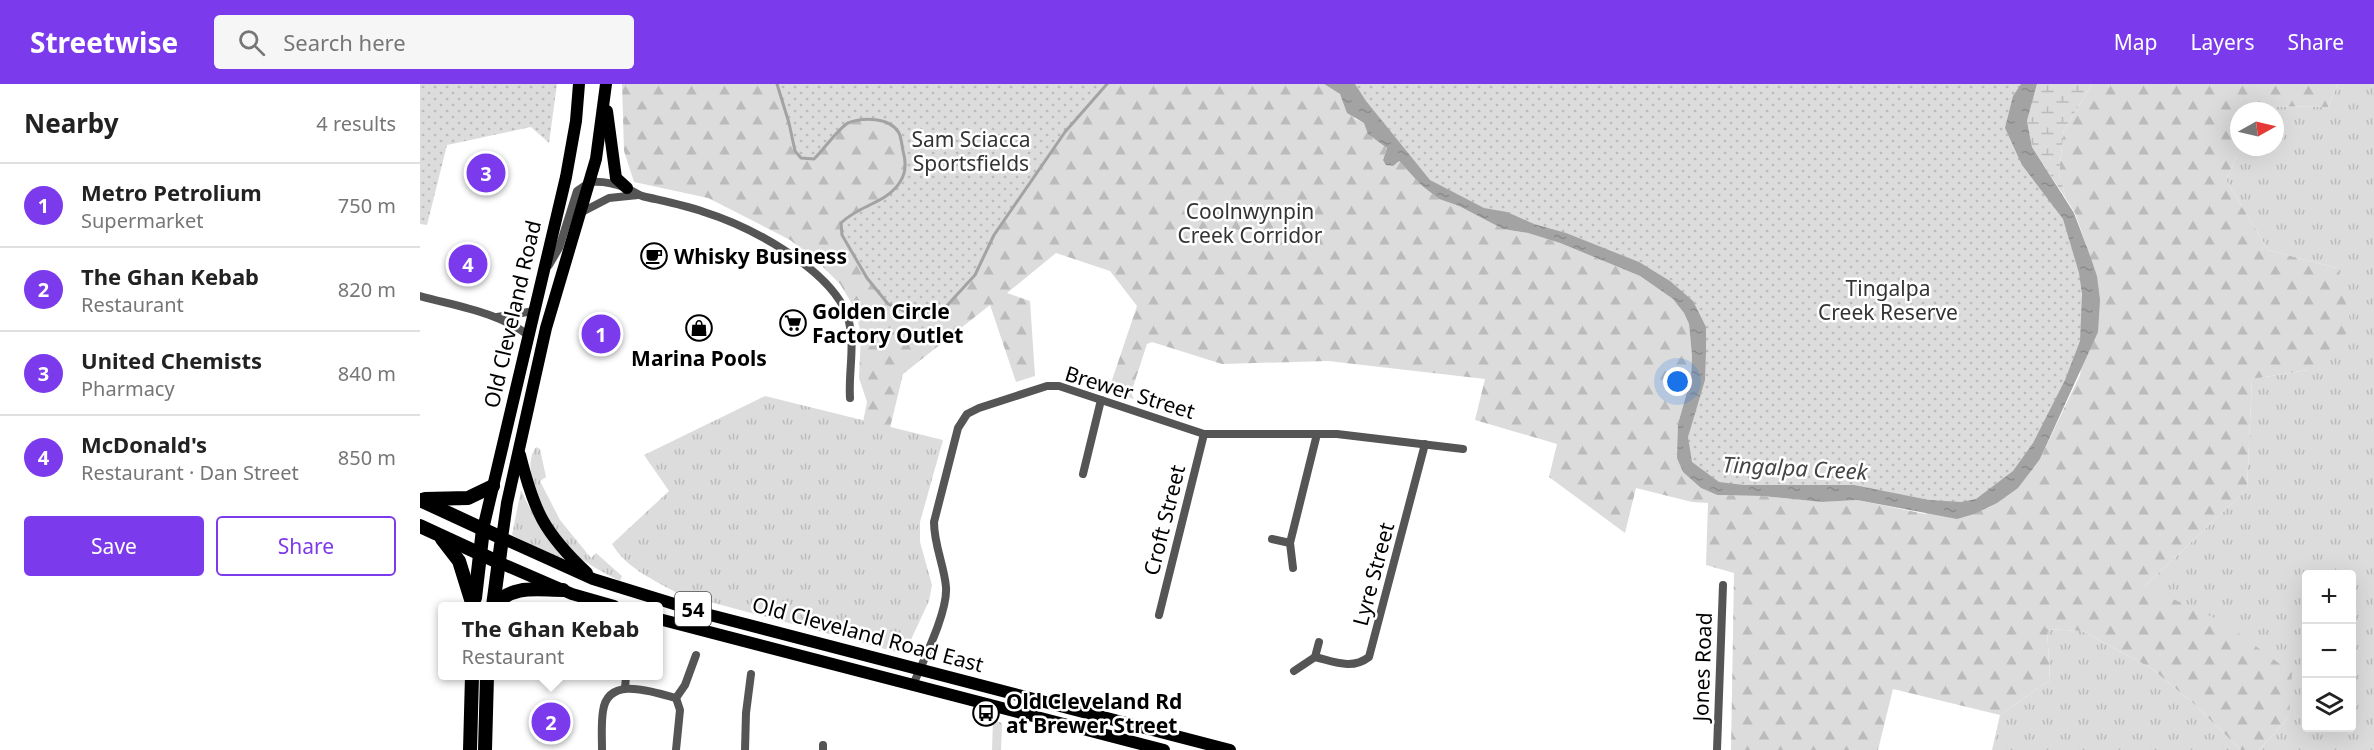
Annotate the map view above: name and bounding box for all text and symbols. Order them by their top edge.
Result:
search box [214,15,634,69]
text: Streetwise [30,23,178,61]
icon: search [235,26,268,59]
text: Search here [283,27,406,57]
text: Map [2114,28,2158,56]
text: Layers [2191,28,2255,56]
text: Share [2288,28,2344,56]
north arrow [2230,102,2284,156]
text: Nearby [24,105,119,141]
text: 4 results [316,110,396,137]
park label: Sam Sciacca Sportsfields [911,125,1031,177]
pin: 3 [466,150,506,196]
text: Metro Petrolium [81,177,262,207]
text: 1 [38,192,49,219]
text: 750 m [338,192,396,219]
park label: Coolnwynpin Creek Corridor [1178,197,1323,249]
text: Supermarket [81,207,204,234]
street label: Old Cleveland Road [477,217,547,411]
cafe icon: Whisky Business [639,241,669,271]
pin: 4 [448,242,488,286]
place label: Whisky Business [674,242,847,270]
text: The Ghan Kebab [81,261,259,291]
park label: Tingalpa Creek Reserve [1818,274,1958,326]
text: 2 [38,276,49,303]
text: 820 m [338,276,396,303]
text: Restaurant [81,291,184,318]
place label: Golden Circle Factory Outlet [812,297,963,349]
supermarket icon: Golden Circle Factory Outlet [778,308,808,338]
pin: 1 [582,312,621,356]
shop icon: Marina Pools [684,313,714,343]
place label: Marina Pools [631,344,767,372]
text: United Chemists [81,345,262,375]
street label: Brewer Street [1062,359,1199,425]
text: 3 [38,360,49,387]
text: 840 m [338,360,396,387]
your location [1663,367,1692,396]
text: Pharmacy [81,375,175,402]
text: McDonald's [81,429,207,459]
text: 4 [38,444,49,471]
text: 850 m [338,444,396,471]
water label: Tingalpa Creek [1722,448,1869,486]
text: Restaurant · Dan Street [81,459,299,486]
street label: Croft Street [1137,461,1191,578]
button: Save [24,516,204,576]
button: Share [216,516,396,576]
street label: Lyre Street [1346,519,1400,629]
map controls [2302,570,2356,732]
button: + [2302,570,2356,624]
street label: Old Cleveland Road East [749,590,987,678]
road number: 54 [675,592,711,626]
popup [438,602,663,680]
street label: Jones Road [1686,612,1718,724]
text: The Ghan Kebab [461,613,640,643]
button: − [2302,624,2356,678]
text: Restaurant [461,643,564,670]
button: layers [2302,678,2356,732]
place label: Old Cleveland Rd at Brewer Street [1006,687,1182,739]
bus stop icon: Old Cleveland Rd at Brewer Street [971,698,1001,728]
pin: 2 [532,700,570,744]

